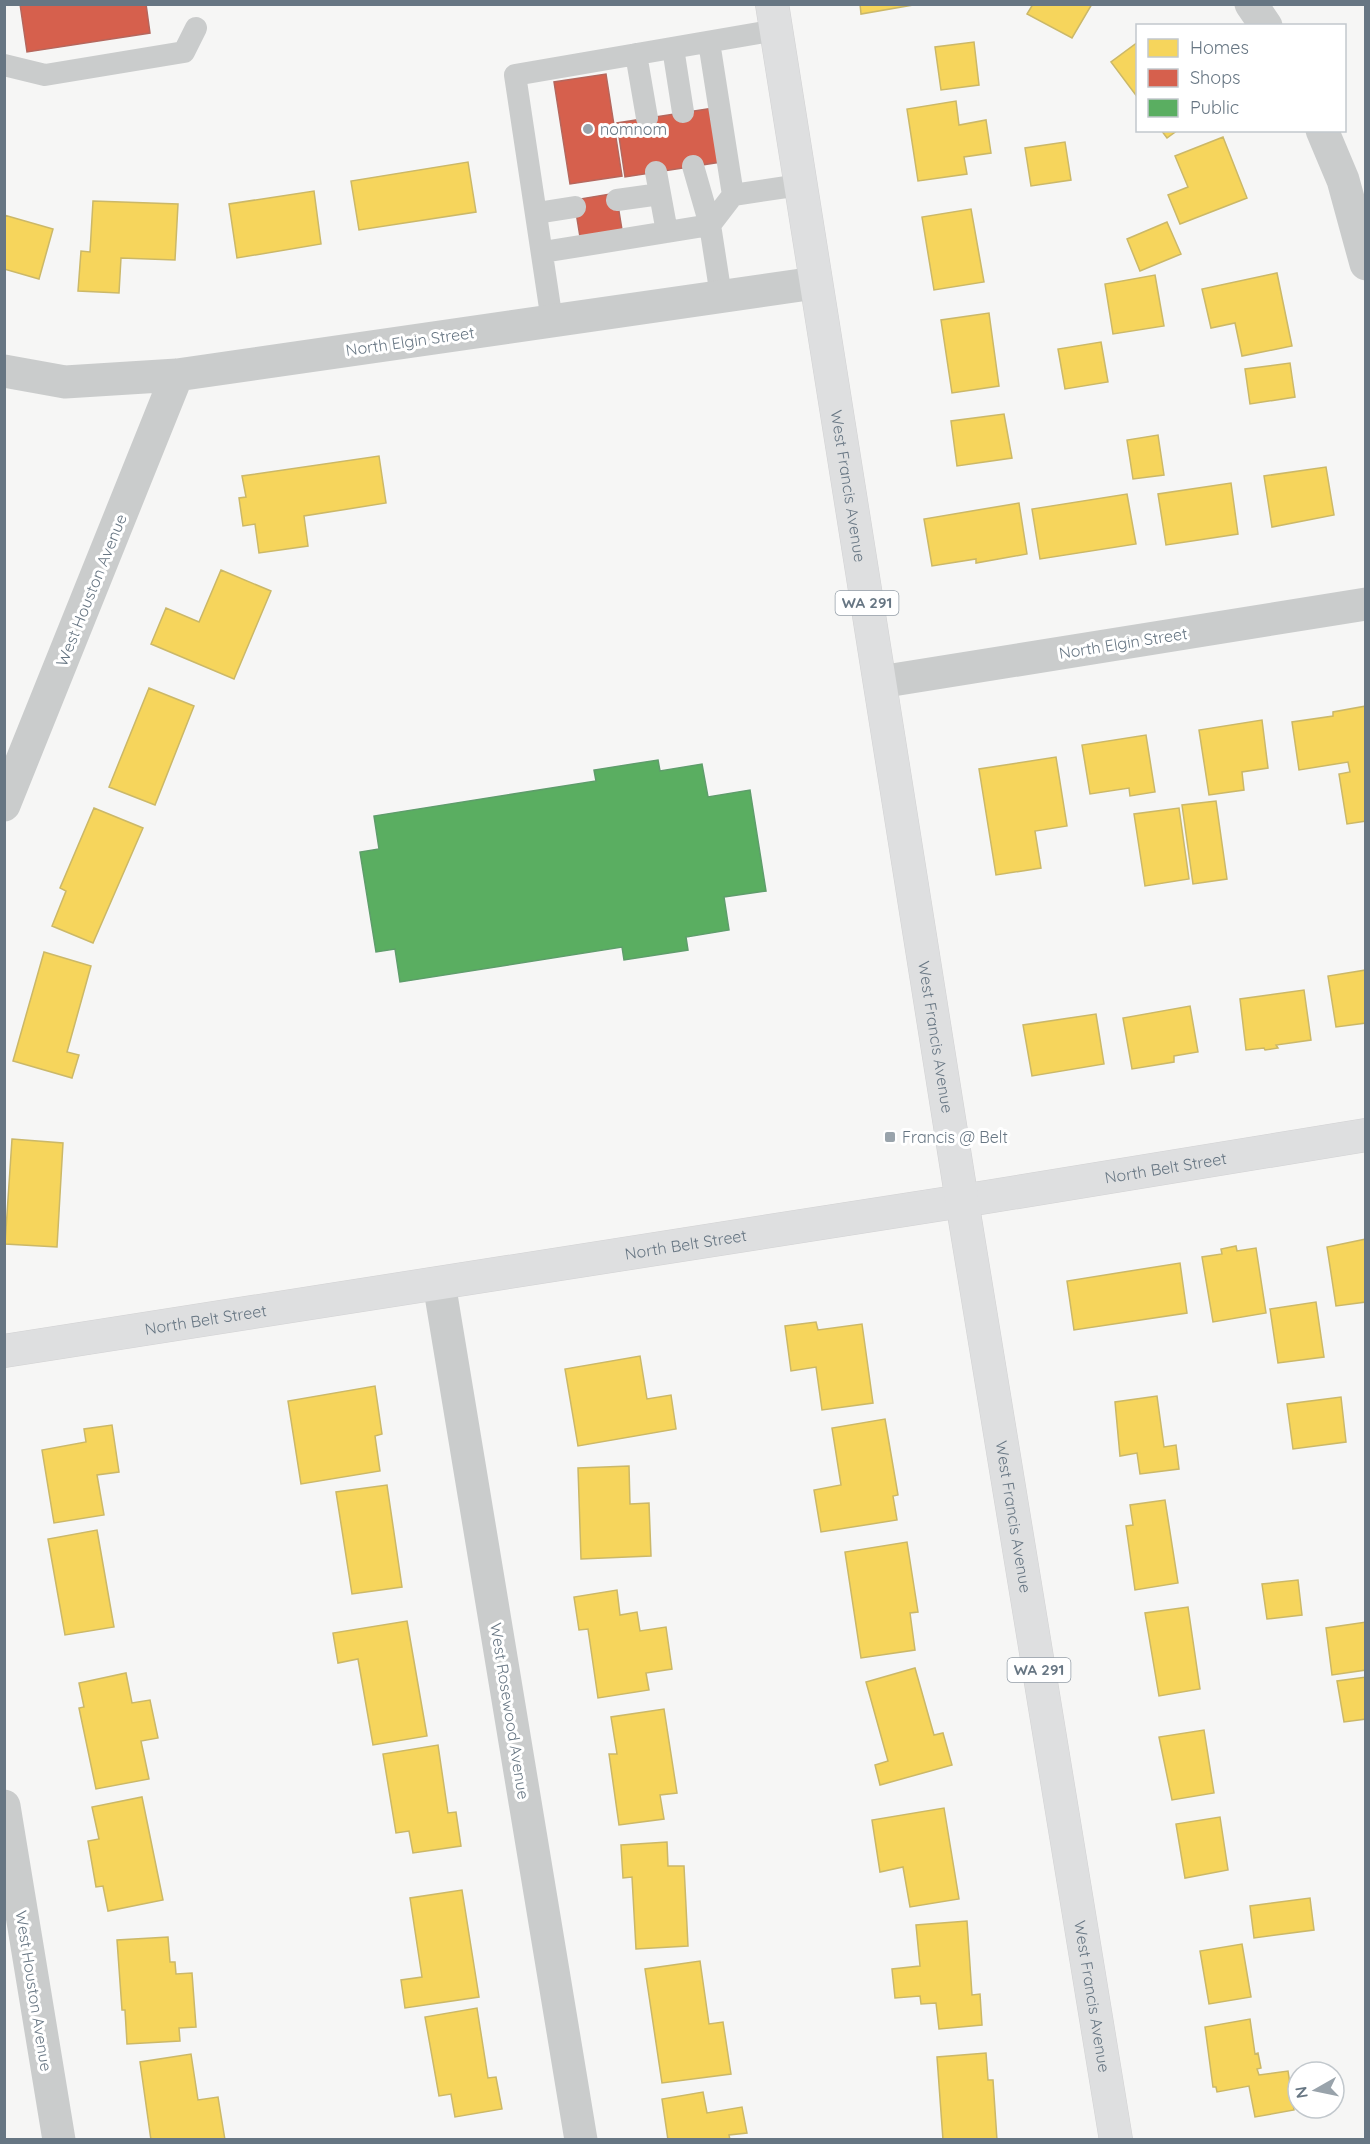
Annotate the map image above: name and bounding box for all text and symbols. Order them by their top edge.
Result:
legend [1136,24,1346,132]
text: Homes [1190,36,1249,59]
text: Shops [1190,66,1241,89]
text: Public [1190,96,1239,119]
place label: nomnom [600,119,667,139]
marker: nomnom [581,122,595,136]
street label: North Elgin Street [344,322,476,360]
street label: West Francis Avenue [827,408,870,563]
street label: West Houston Avenue [51,511,131,669]
road number: WA 291 [836,591,898,615]
street label: North Elgin Street [1057,623,1189,663]
street label: West Francis Avenue [914,960,958,1115]
place label: Francis @ Belt [902,1127,1008,1147]
marker: Francis @ Belt [883,1130,897,1144]
street label: North Belt Street [1103,1148,1228,1188]
street label: North Belt Street [623,1225,748,1264]
street label: North Belt Street [143,1300,268,1339]
street label: West Francis Avenue [991,1439,1036,1594]
street label: West Rosewood Avenue [486,1621,534,1801]
road number: WA 291 [1008,1658,1070,1682]
street label: West Houston Avenue [11,1909,57,2073]
street label: West Francis Avenue [1070,1919,1115,2074]
north arrow [1286,2060,1346,2120]
text: N [1290,2085,1312,2100]

